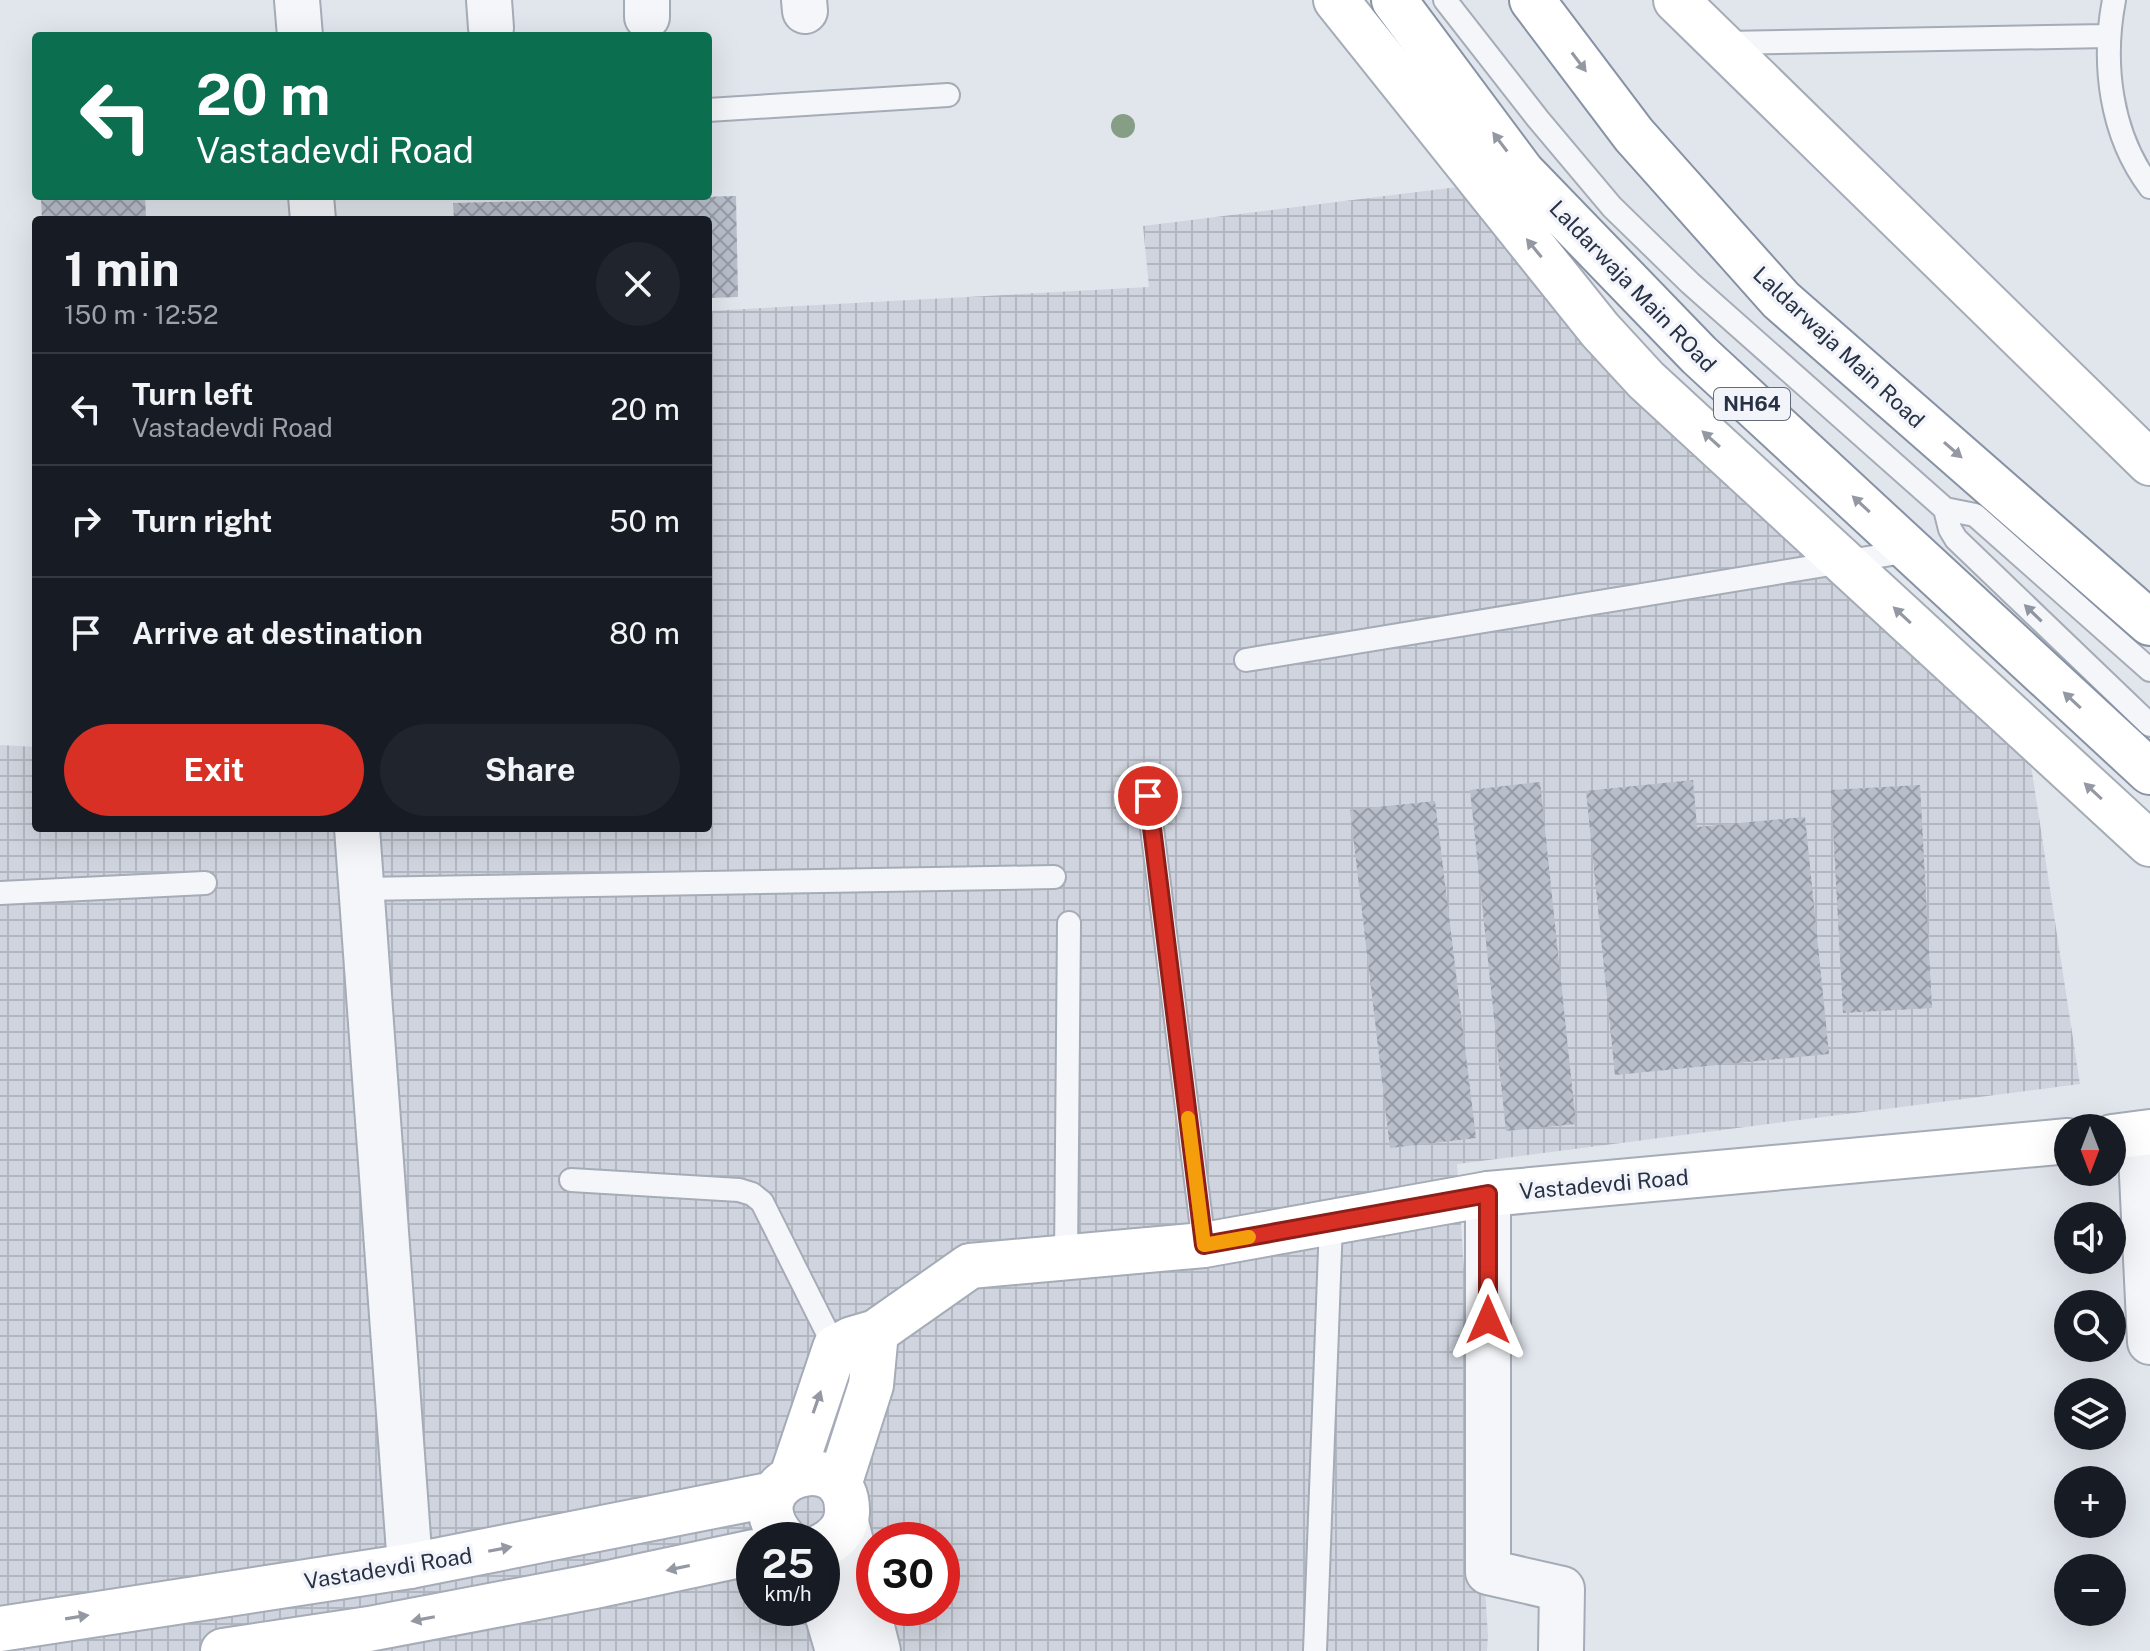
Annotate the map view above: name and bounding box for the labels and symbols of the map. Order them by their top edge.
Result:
one-way arrow [1571,51,1587,73]
one-way arrow [1492,132,1508,152]
street label: Laldarwaja Main ROad [1544,195,1722,377]
one-way arrow [1527,238,1543,258]
street label: Laldarwaja Main Road [1748,261,1930,433]
road number: NH64 [1714,388,1790,420]
one-way arrow [1701,430,1720,448]
one-way arrow [1942,441,1962,458]
one-way arrow [1851,496,1870,514]
one-way arrow [2024,604,2043,622]
one-way arrow [1893,606,1912,624]
one-way arrow [2063,691,2082,709]
pin [1114,762,1182,830]
one-way arrow [2084,783,2103,801]
north arrow [2054,1114,2126,1186]
street label: Vastadevdi Road [1518,1164,1690,1204]
position arrow [1446,1278,1530,1362]
one-way arrow [811,1390,823,1414]
speed limit sign: 30 [856,1522,960,1626]
street label: Vastadevdi Road [302,1542,474,1594]
one-way arrow [487,1542,512,1555]
one-way arrow [665,1562,690,1575]
one-way arrow [65,1610,90,1622]
one-way arrow [410,1613,435,1626]

